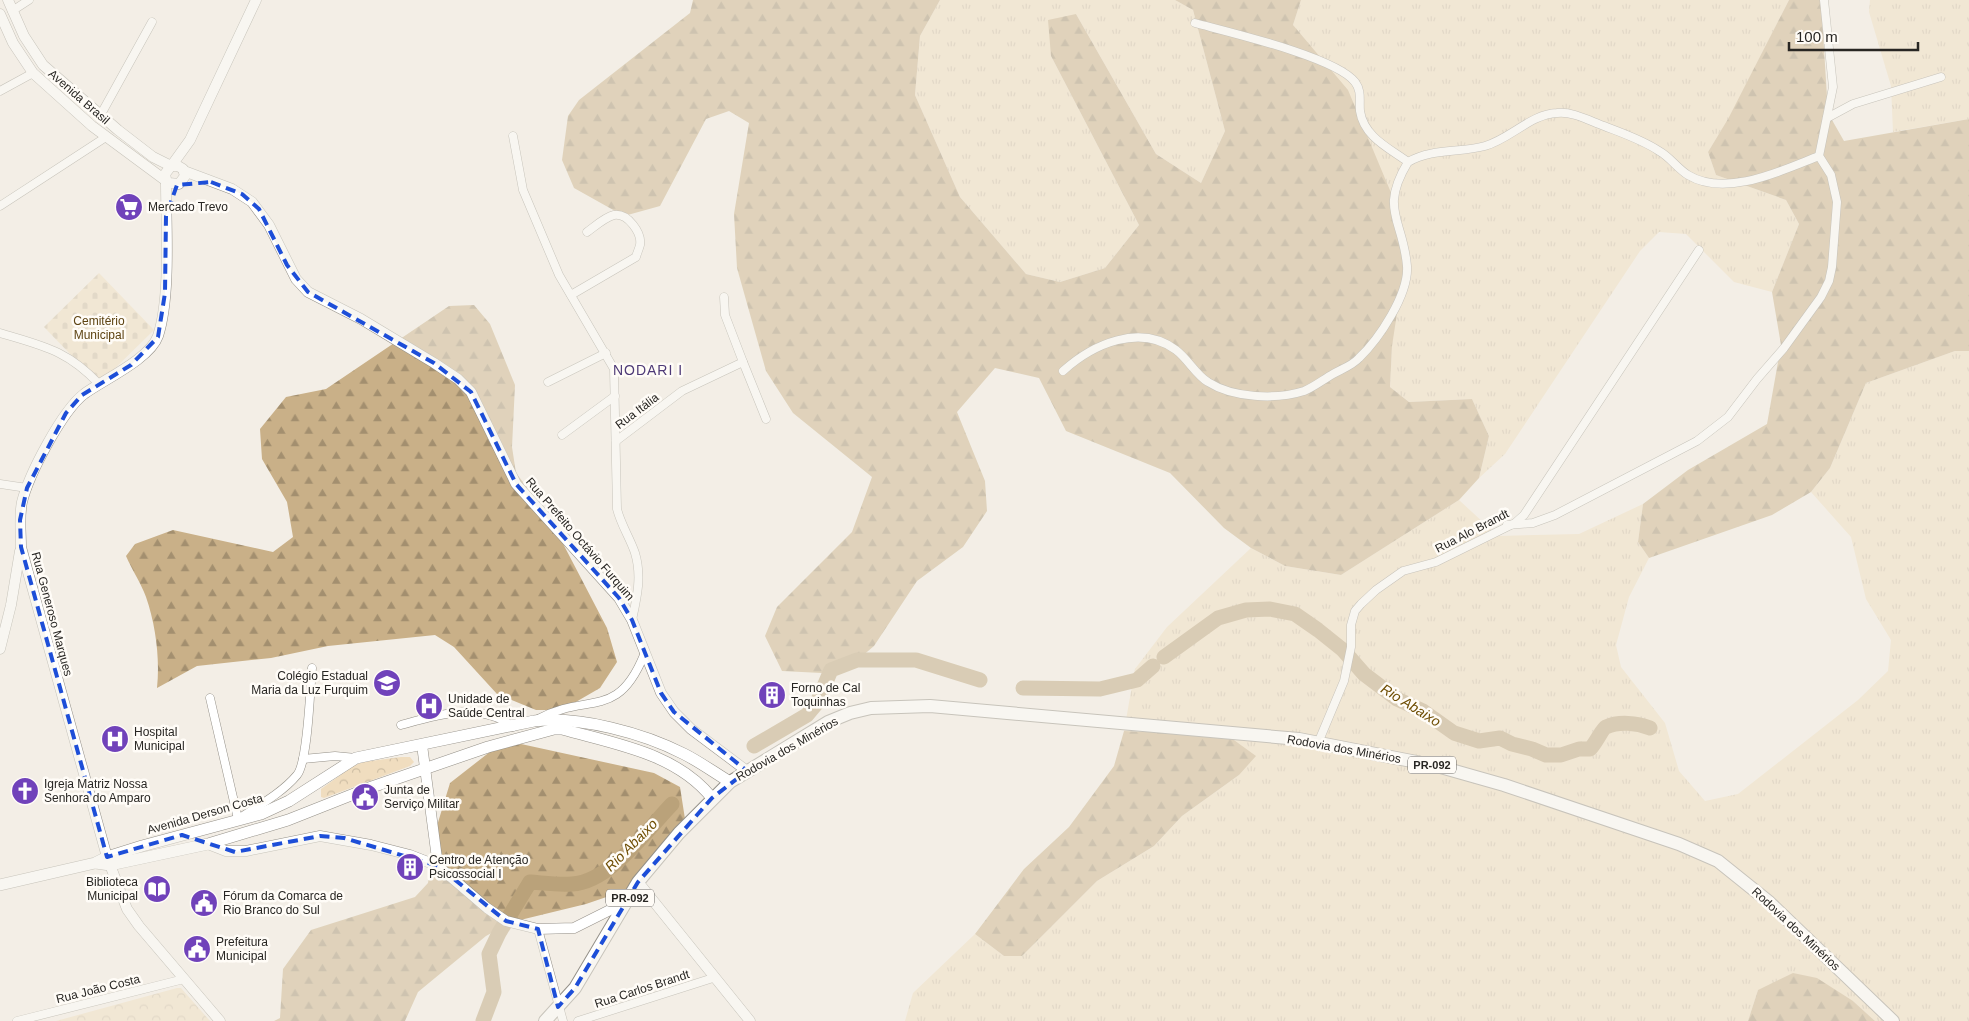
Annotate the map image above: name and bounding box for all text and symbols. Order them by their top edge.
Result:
scale bar [1789,20,1918,52]
text: 100 m [1796,28,1838,45]
street label: Avenida Brasil [46,67,112,127]
supermarket icon: Mercado Trevo [114,192,144,222]
place label: Mercado Trevo [148,200,228,214]
park label: Cemitério Municipal [73,314,125,342]
district label: NODARI I [613,362,683,378]
street label: Rua Itália [613,390,662,432]
street label: Rua Prefeito Octávio Furquim [523,475,637,603]
street label: Rua Alo Brandt [1433,506,1512,556]
street label: Rua Generoso Marques [29,550,75,678]
school or university icon: Colégio Estadual Maria da Luz Furquim [372,668,402,698]
place label: Colégio Estadual Maria da Luz Furquim [251,669,368,697]
building icon: Forno de Cal Toquinhas [757,680,787,710]
water label: Rio Abaixo [1378,680,1444,730]
place label: Forno de Cal Toquinhas [791,681,860,709]
hospital icon: Unidade de Saúde Central [414,691,444,721]
place label: Unidade de Saúde Central [448,692,525,720]
street label: Rodovia dos Minérios [734,714,840,784]
hospital icon: Hospital Municipal [100,724,130,754]
place label: Hospital Municipal [134,725,185,753]
street label: Rodovia dos Minérios [1286,732,1402,766]
road number: PR-092 [1408,756,1456,774]
church icon: Igreja Matriz Nossa Senhora do Amparo [10,776,40,806]
place label: Igreja Matriz Nossa Senhora do Amparo [44,777,151,805]
public building icon: Junta de Serviço Militar [350,782,380,812]
place label: Junta de Serviço Militar [384,783,459,811]
street label: Avenida Derson Costa [145,791,265,837]
water label: Rio Abaixo [602,815,661,874]
building icon: Centro de Atenção Psicossocial I [395,852,425,882]
place label: Centro de Atenção Psicossocial I [429,853,529,881]
library icon: Biblioteca Municipal [142,874,172,904]
place label: Biblioteca Municipal [86,875,138,903]
street label: Rodovia dos Minérios [1749,885,1843,973]
public building icon: Fórum da Comarca de Rio Branco do Sul [189,888,219,918]
place label: Fórum da Comarca de Rio Branco do Sul [223,889,343,917]
road number: PR-092 [606,890,654,906]
public building icon: Prefeitura Municipal [182,934,212,964]
place label: Prefeitura Municipal [216,935,268,963]
street label: Rua Carlos Brandt [593,967,692,1011]
street label: Rua João Costa [55,972,142,1006]

